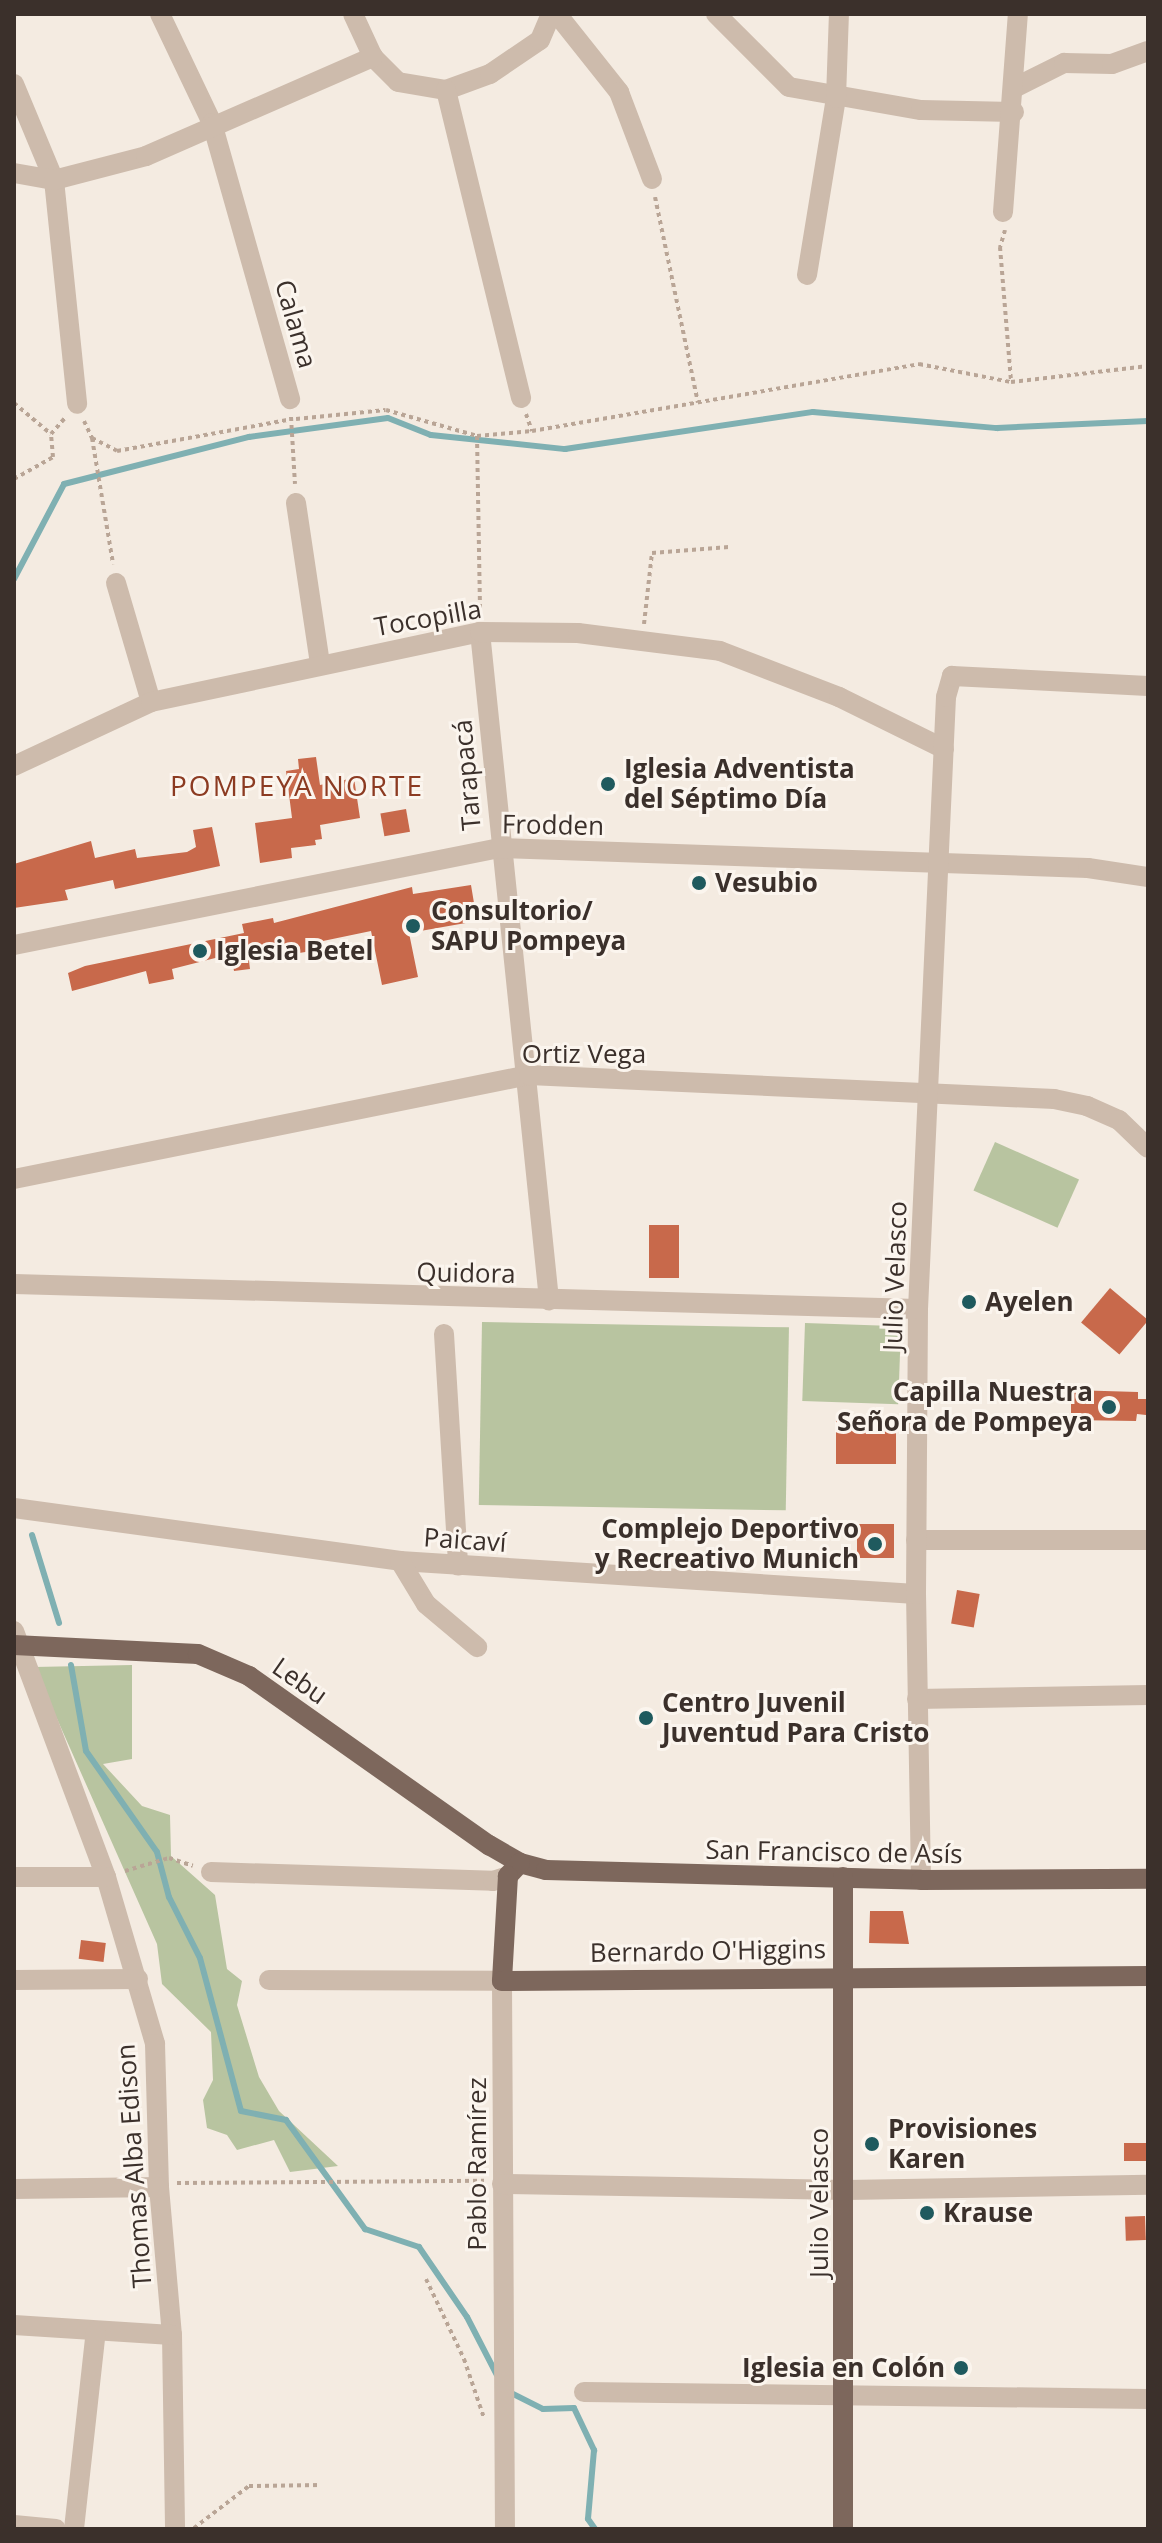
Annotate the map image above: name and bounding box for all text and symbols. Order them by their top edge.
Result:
street label: Calama [269,276,323,372]
street label: Tocopilla [372,593,484,643]
street label: Tarapacá [447,718,487,832]
place label: Iglesia Adventista del Séptimo Día [624,753,855,814]
district label: POMPEYA NORTE [170,768,424,802]
marker: Iglesia Adventista del Séptimo Día [599,775,617,793]
street label: Frodden [502,809,604,841]
place label: Vesubio [715,867,818,899]
marker: Vesubio [690,874,708,892]
place label: Consultorio/ SAPU Pompeya [431,895,626,956]
marker: Consultorio/ SAPU Pompeya [402,915,424,937]
place label: Iglesia Betel [216,935,373,967]
marker: Iglesia Betel [191,942,209,960]
street label: Ortiz Vega [522,1038,646,1070]
street label: Julio Velasco [877,1200,913,1352]
street label: Quidora [416,1257,516,1289]
place label: Ayelen [985,1286,1073,1318]
marker: Ayelen [960,1293,978,1311]
place label: Capilla Nuestra Señora de Pompeya [837,1376,1093,1438]
marker: Capilla Nuestra Señora de Pompeya [1100,1398,1118,1416]
place label: Complejo Deportivo y Recreativo Munich [595,1513,859,1574]
street label: Paicaví [422,1522,508,1558]
marker: Complejo Deportivo y Recreativo Munich [866,1535,884,1553]
street label: Lebu [266,1651,334,1711]
place label: Centro Juvenil Juventud Para Cristo [662,1687,929,1748]
marker: Centro Juvenil Juventud Para Cristo [637,1709,655,1727]
street label: San Francisco de Asís [705,1834,963,1870]
street label: Bernardo O'Higgins [590,1933,826,1969]
street label: Thomas Alba Edison [110,2043,158,2289]
street label: Pablo Ramírez [461,2077,493,2251]
place label: Provisiones Karen [888,2113,1037,2174]
street label: Julio Velasco [803,2128,835,2278]
marker: Provisiones Karen [863,2135,881,2153]
place label: Krause [943,2197,1033,2229]
marker: Krause [918,2204,936,2222]
place label: Iglesia en Colón [742,2352,945,2384]
marker: Iglesia en Colón [952,2359,970,2377]

